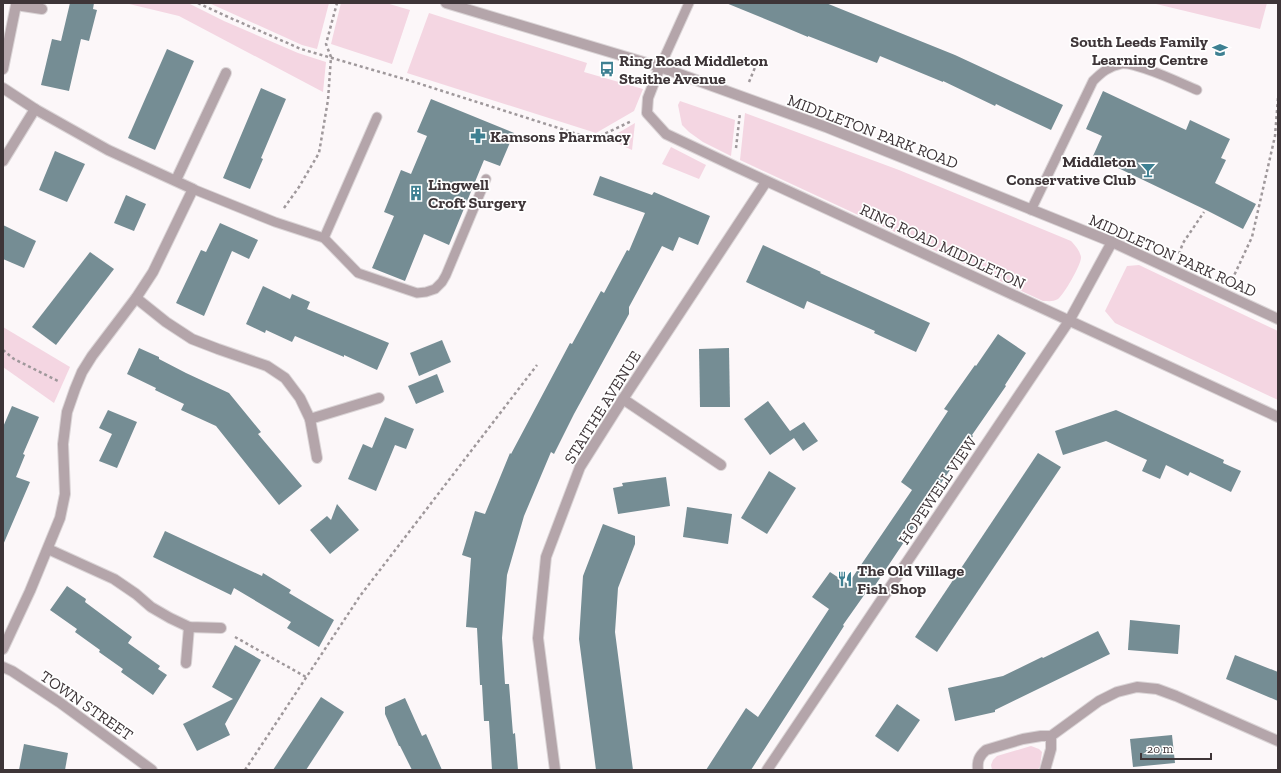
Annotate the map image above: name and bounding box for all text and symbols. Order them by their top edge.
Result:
place label: South Leeds Family Learning Centre [1070,32,1209,69]
school or university icon: South Leeds Family Learning Centre [1211,41,1229,59]
place label: Ring Road Middleton Staithe Avenue [619,51,769,88]
bus stop icon: Ring Road Middleton Staithe Avenue [598,60,616,78]
street label: MIDDLETON PARK ROAD [785,90,961,173]
pharmacy icon: Kamsons Pharmacy [469,127,487,145]
place label: Kamsons Pharmacy [490,127,631,146]
place label: Middleton Conservative Club [1006,152,1137,189]
bar icon: Middleton Conservative Club [1139,161,1157,179]
place label: Lingwell Croft Surgery [428,175,527,212]
building icon: Lingwell Croft Surgery [407,184,425,202]
street label: RING ROAD MIDDLETON [857,200,1029,293]
street label: MIDDLETON PARK ROAD [1086,210,1259,301]
street label: STAITHE AVENUE [560,347,645,467]
street label: HOPEWELL VIEW [894,433,981,548]
place label: The Old Village Fish Shop [857,561,964,598]
restaurant icon: The Old Village Fish Shop [836,570,854,588]
street label: TOWN STREET [37,666,137,744]
scale bar [1141,735,1211,761]
text: 20 m [1147,742,1174,756]

